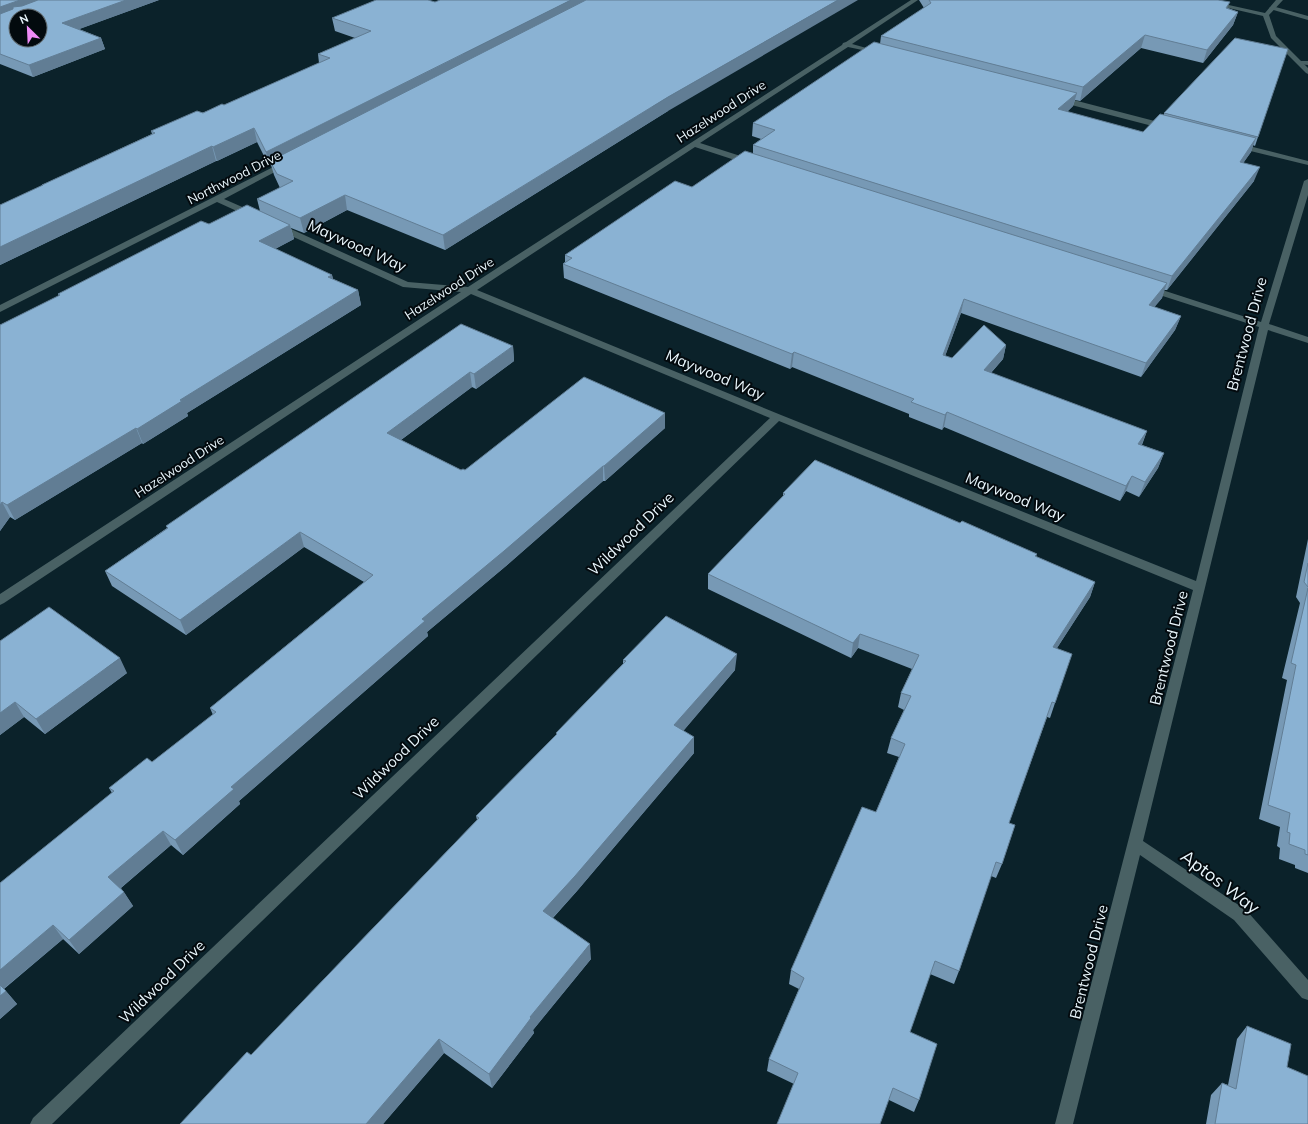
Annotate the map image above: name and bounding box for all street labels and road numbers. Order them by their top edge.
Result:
street label: Hazelwood Drive [673,76,769,146]
street label: Northwood Drive [185,147,283,207]
street label: Maywood Way [305,215,409,276]
street label: Hazelwood Drive [401,253,497,323]
street label: Brentwood Drive [1222,275,1271,393]
street label: Maywood Way [663,345,768,404]
street label: Hazelwood Drive [131,431,227,501]
street label: Maywood Way [963,468,1068,525]
street label: Wildwood Drive [584,488,678,579]
street label: Brentwood Drive [1145,589,1192,707]
street label: Wildwood Drive [349,712,443,803]
street label: Aptos Way [1176,844,1265,919]
street label: Brentwood Drive [1065,903,1112,1021]
street label: Wildwood Drive [115,936,209,1027]

